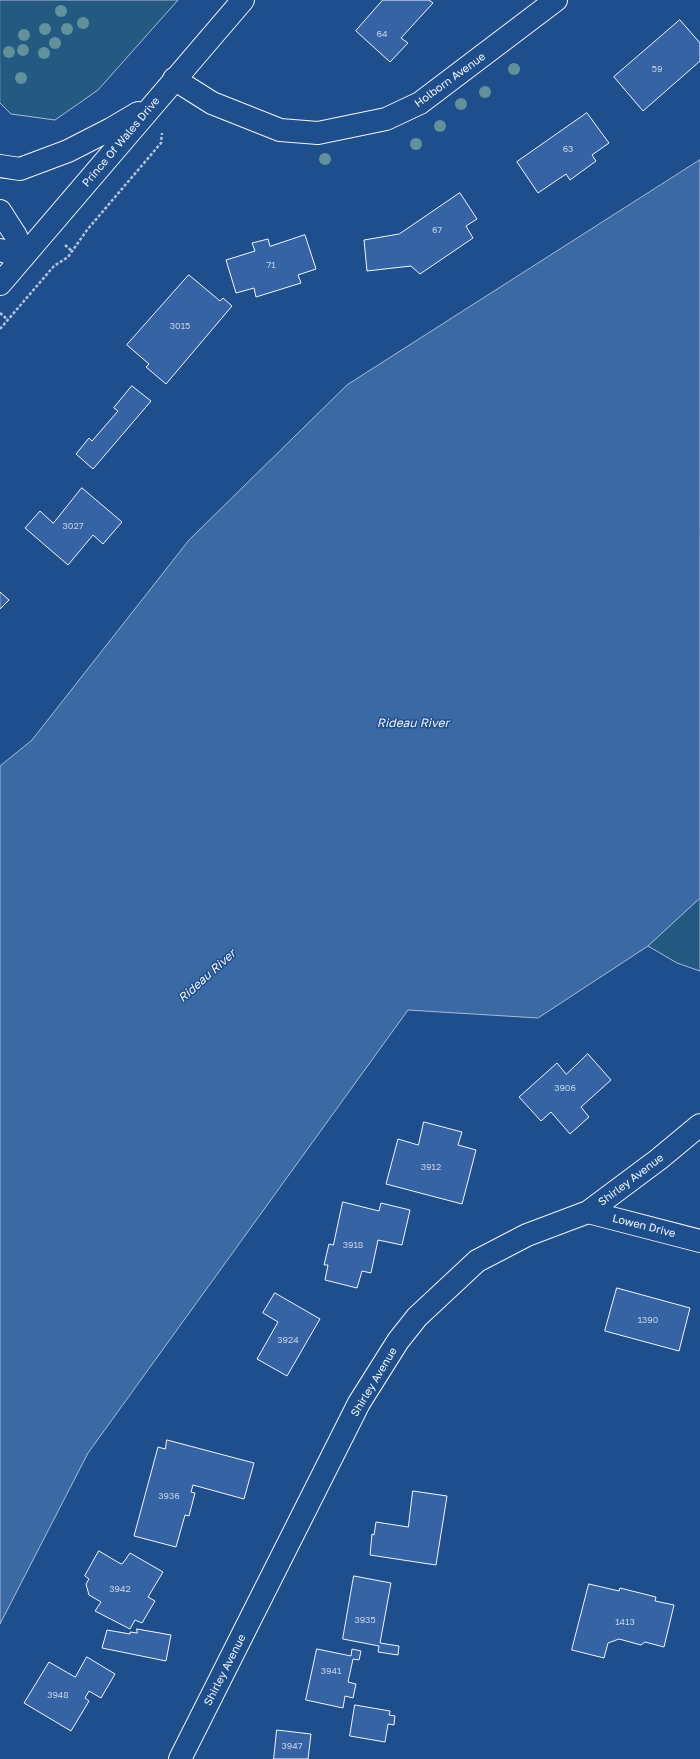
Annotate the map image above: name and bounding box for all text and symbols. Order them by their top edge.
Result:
house number: 64 [377,29,387,39]
street label: Holborn Avenue [412,50,488,110]
house number: 59 [652,64,662,74]
street label: Prince Of Wales Drive [80,94,162,190]
house number: 63 [563,144,573,154]
house number: 67 [432,225,442,235]
house number: 71 [266,260,276,270]
house number: 3015 [170,321,190,331]
house number: 3027 [63,521,83,531]
water label: Rideau River [377,716,449,730]
water label: Rideau River [175,946,239,1006]
house number: 3906 [554,1083,576,1093]
street label: Shirley Avenue [596,1151,666,1209]
house number: 3912 [421,1162,441,1172]
street label: Lowen Drive [611,1212,677,1240]
house number: 3918 [343,1240,363,1250]
house number: 1390 [638,1315,658,1325]
house number: 3924 [277,1335,299,1345]
street label: Shirley Avenue [348,1345,400,1419]
house number: 3936 [158,1491,180,1501]
house number: 3942 [109,1584,131,1594]
house number: 3935 [354,1615,376,1625]
house number: 1413 [615,1617,635,1627]
street label: Shirley Avenue [201,1632,249,1708]
house number: 3941 [321,1666,341,1676]
house number: 3948 [47,1690,69,1700]
house number: 3947 [282,1741,302,1751]

